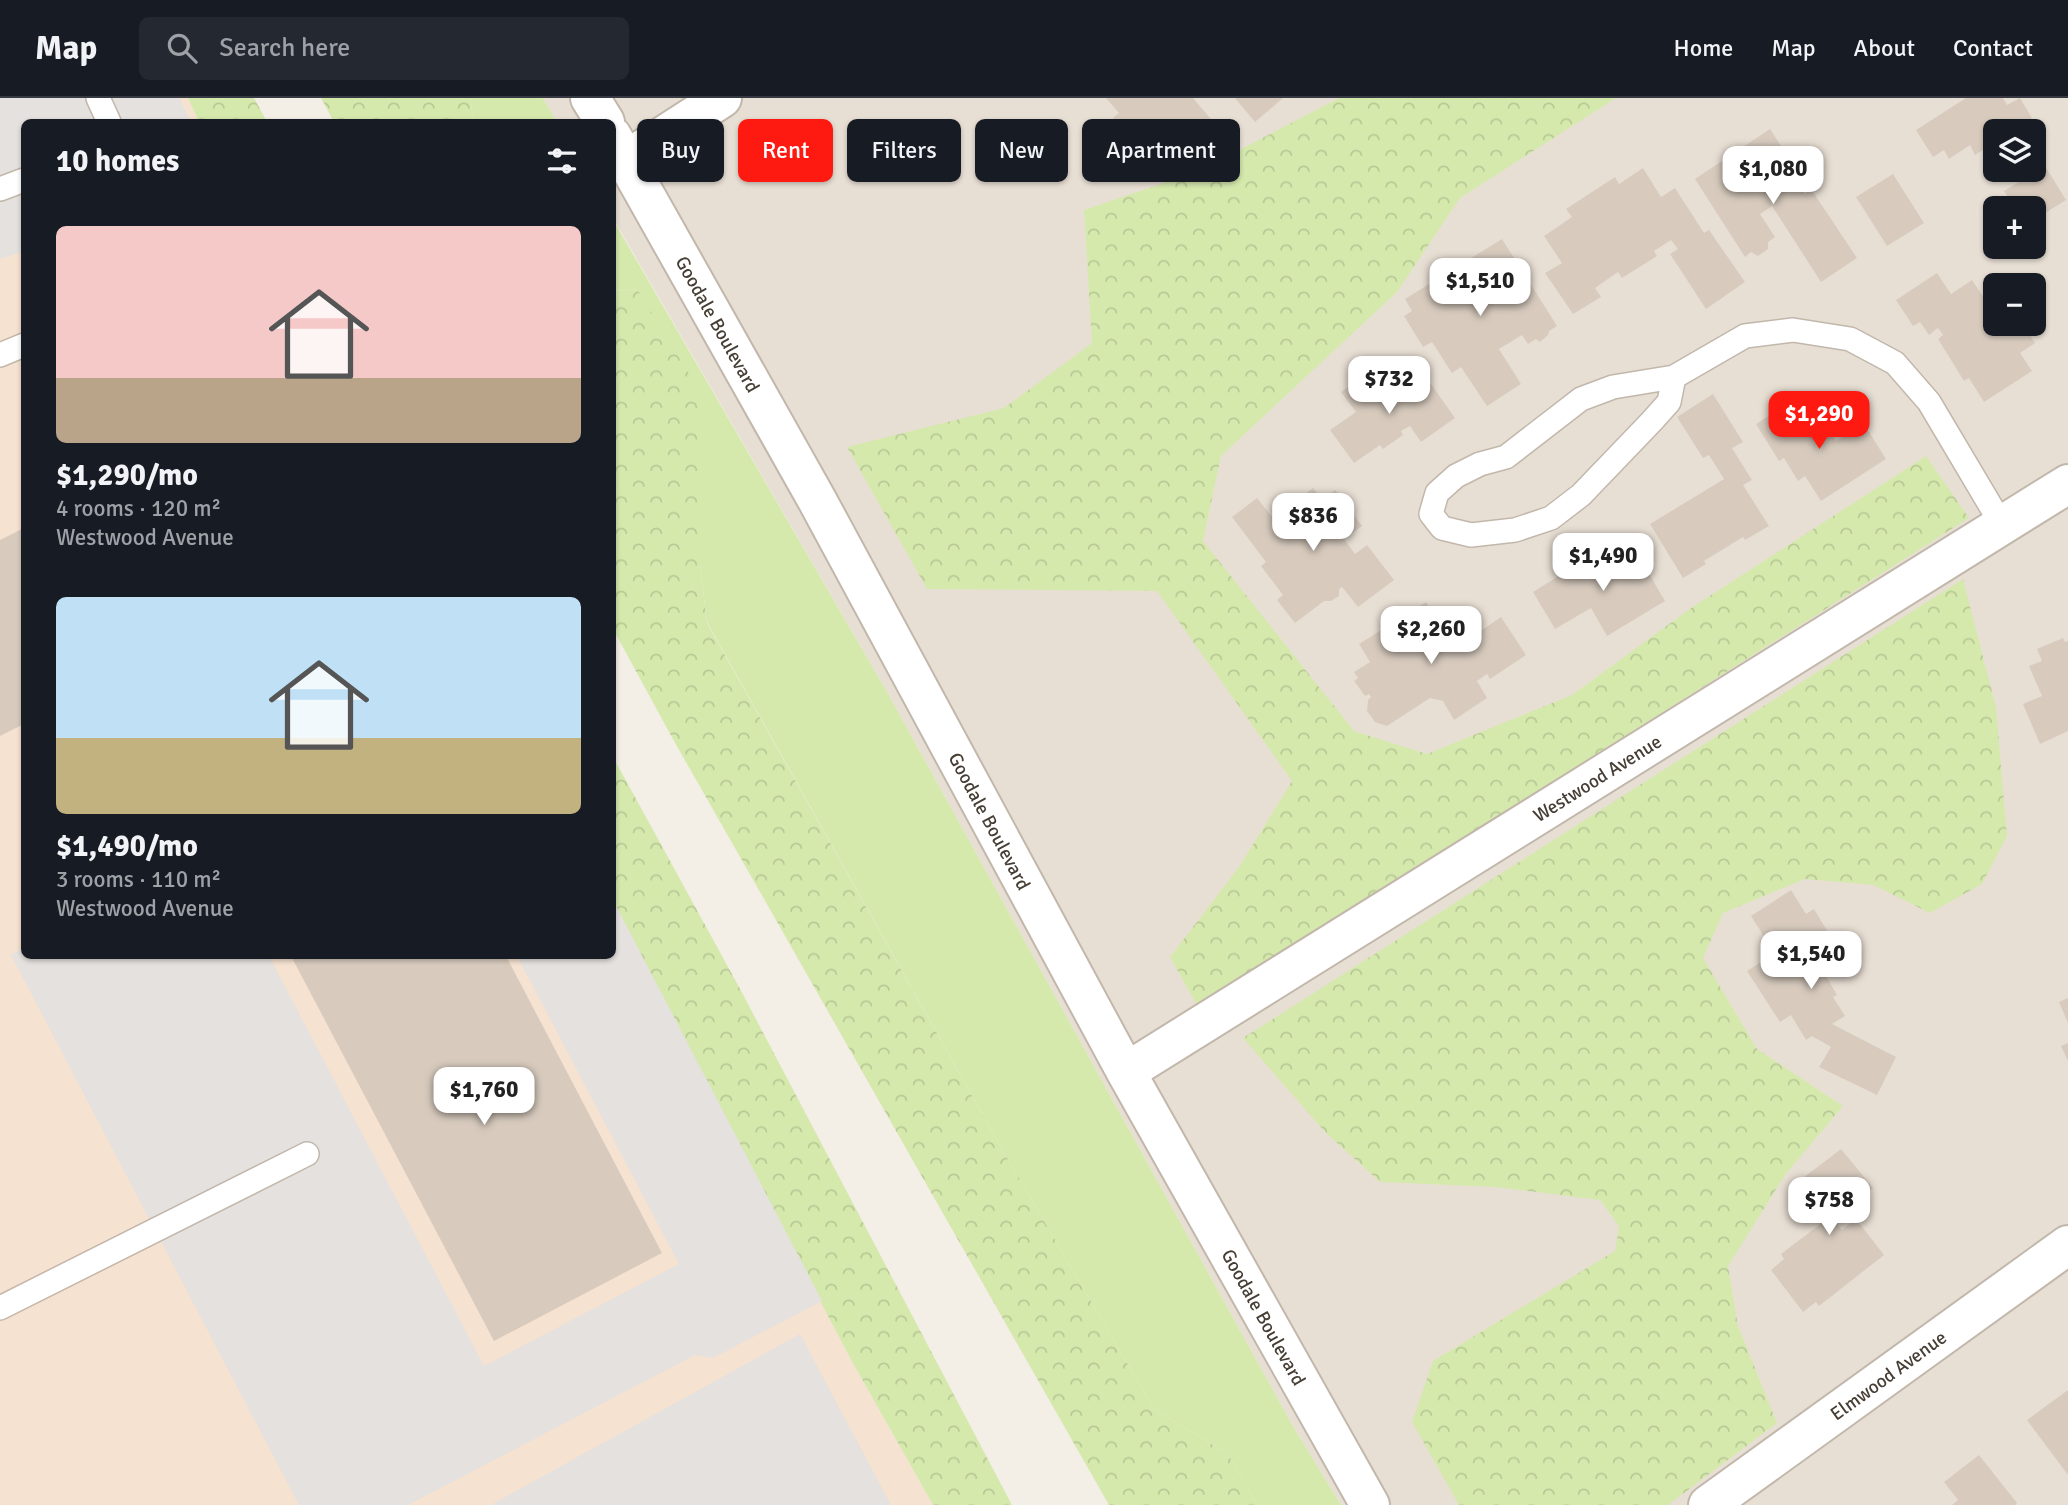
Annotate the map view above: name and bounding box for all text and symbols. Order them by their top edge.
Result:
search box [139,17,629,80]
text: Map [35,28,97,69]
icon: search [163,29,201,67]
text: Search here [219,32,350,64]
text: Home [1673,33,1733,63]
text: Map [1771,33,1816,63]
text: About [1854,33,1915,63]
text: Contact [1953,33,2033,63]
chip: Buy [637,119,724,182]
chip: Rent [738,119,833,182]
chip: Filters [847,119,961,182]
chip: New [975,119,1068,182]
chip: Apartment [1082,119,1240,182]
map controls [1983,119,2046,336]
button: layers [1983,119,2046,182]
icon: filters [543,142,581,180]
text: 10 homes [56,143,179,180]
pin: $1,080 [1716,146,1830,206]
text: $1,080 [1739,154,1807,183]
button: + [1983,196,2046,259]
street label: Goodale Boulevard [670,252,765,397]
pin: $1,510 [1423,258,1537,318]
text: $1,510 [1446,266,1514,295]
icon: home [256,271,382,397]
button: − [1983,273,2046,336]
pin: $732 [1348,356,1430,416]
text: $732 [1364,364,1414,393]
pin: $1,290 [1762,392,1876,451]
text: $1,290 [1785,399,1853,428]
text: $1,290/mo [56,457,198,494]
text: 4 rooms · 120 m² [56,494,221,523]
pin: $836 [1272,494,1354,553]
text: $836 [1288,501,1338,530]
text: Westwood Avenue [56,523,234,552]
pin: $1,490 [1546,533,1660,593]
text: $1,490 [1569,541,1637,570]
pin: $2,260 [1374,606,1488,666]
text: $2,260 [1397,614,1465,643]
icon: home [256,642,382,768]
street label: Westwood Avenue [1529,730,1666,828]
street label: Goodale Boulevard [943,749,1035,894]
text: $1,490/mo [56,828,198,865]
text: 3 rooms · 110 m² [56,865,221,894]
text: Westwood Avenue [56,894,234,923]
pin: $1,540 [1754,932,1868,991]
text: $1,540 [1777,939,1845,968]
pin: $1,760 [427,1068,541,1127]
text: $1,760 [450,1075,518,1104]
pin: $758 [1788,1178,1870,1237]
text: $758 [1804,1185,1854,1214]
street label: Goodale Boulevard [1216,1245,1311,1390]
street label: Elmwood Avenue [1826,1326,1952,1426]

